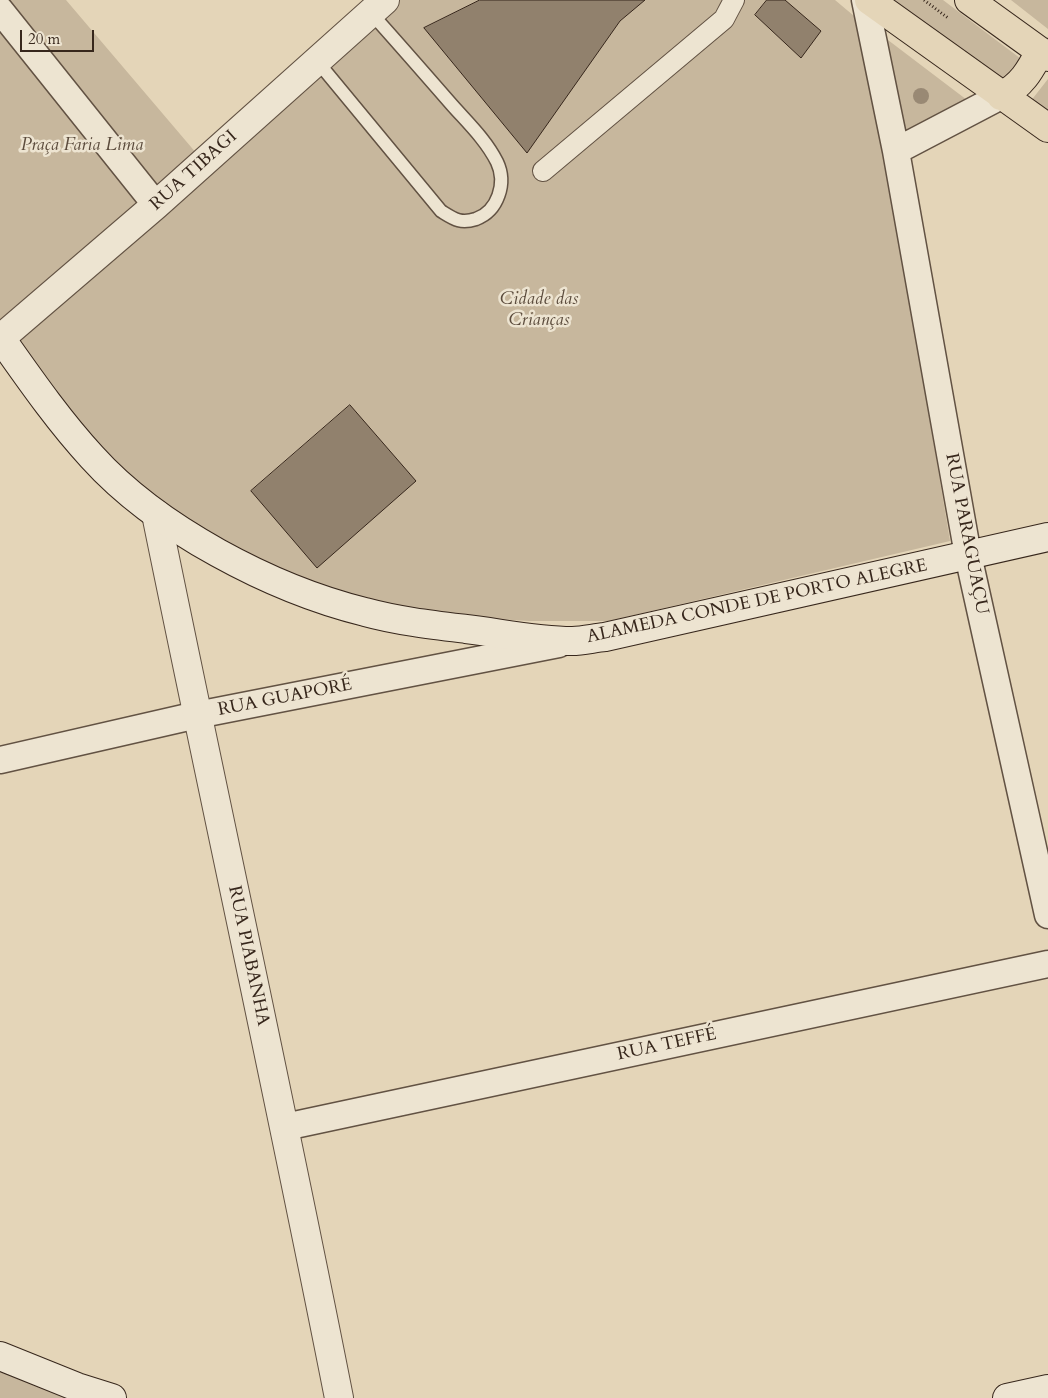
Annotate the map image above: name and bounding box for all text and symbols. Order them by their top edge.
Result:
scale bar [22,20,96,52]
text: 20 m [28,29,60,49]
street label: RUA TIBAGI [146,126,242,216]
park label: Praça Faria Lima [21,135,143,157]
park label: Cidade das Crianças [500,289,578,332]
street label: RUA PARAGUAÇU [940,452,992,616]
street label: ALAMEDA CONDE DE PORTO ALEGRE [585,555,929,649]
street label: RUA GUAPORÉ [216,674,354,722]
street label: RUA PIABANHA [223,884,273,1028]
street label: RUA TEFFÉ [615,1024,719,1066]

